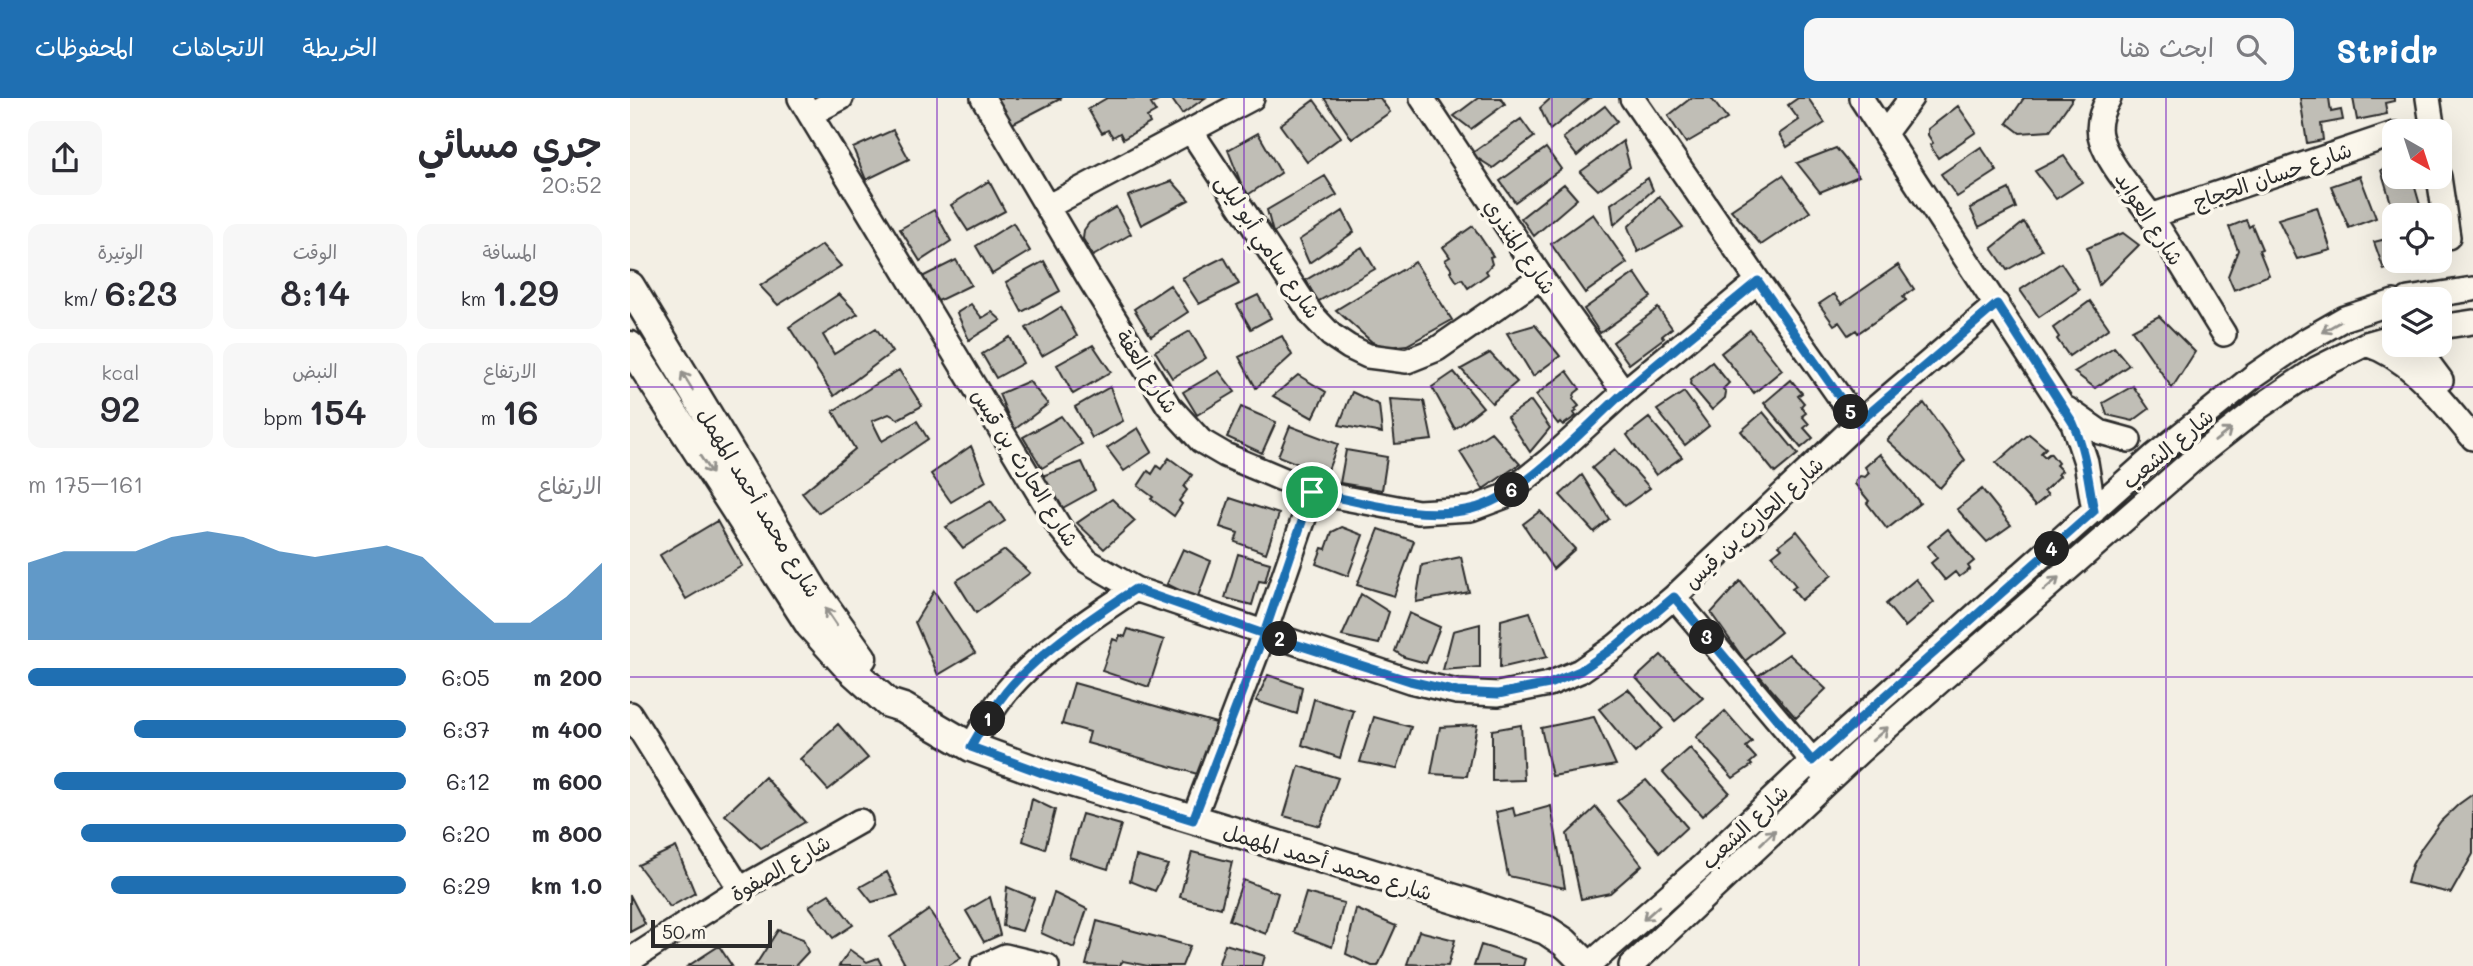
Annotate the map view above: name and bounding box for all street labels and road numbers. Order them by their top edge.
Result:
street label: شارع حسان الحجاج [2189,135,2356,218]
street label: شارع العوابد [2107,166,2190,272]
street label: شارع سامي أبو ليلى [1205,169,1327,327]
street label: شارع المنذري [1477,193,1563,301]
street label: شارع العفة [1108,324,1185,420]
street label: شارع الحارث بن قيس [964,383,1086,553]
street label: شارع محمد أحمد المهمل [690,402,827,603]
street label: شارع الشعب [2116,402,2220,496]
street label: شارع الحارث بن قيس [1677,450,1831,596]
street label: شارع الشعب [1695,778,1796,877]
street label: شارع محمد أحمد المهمل [1219,816,1436,908]
street label: شارع الصفوة [725,828,836,909]

